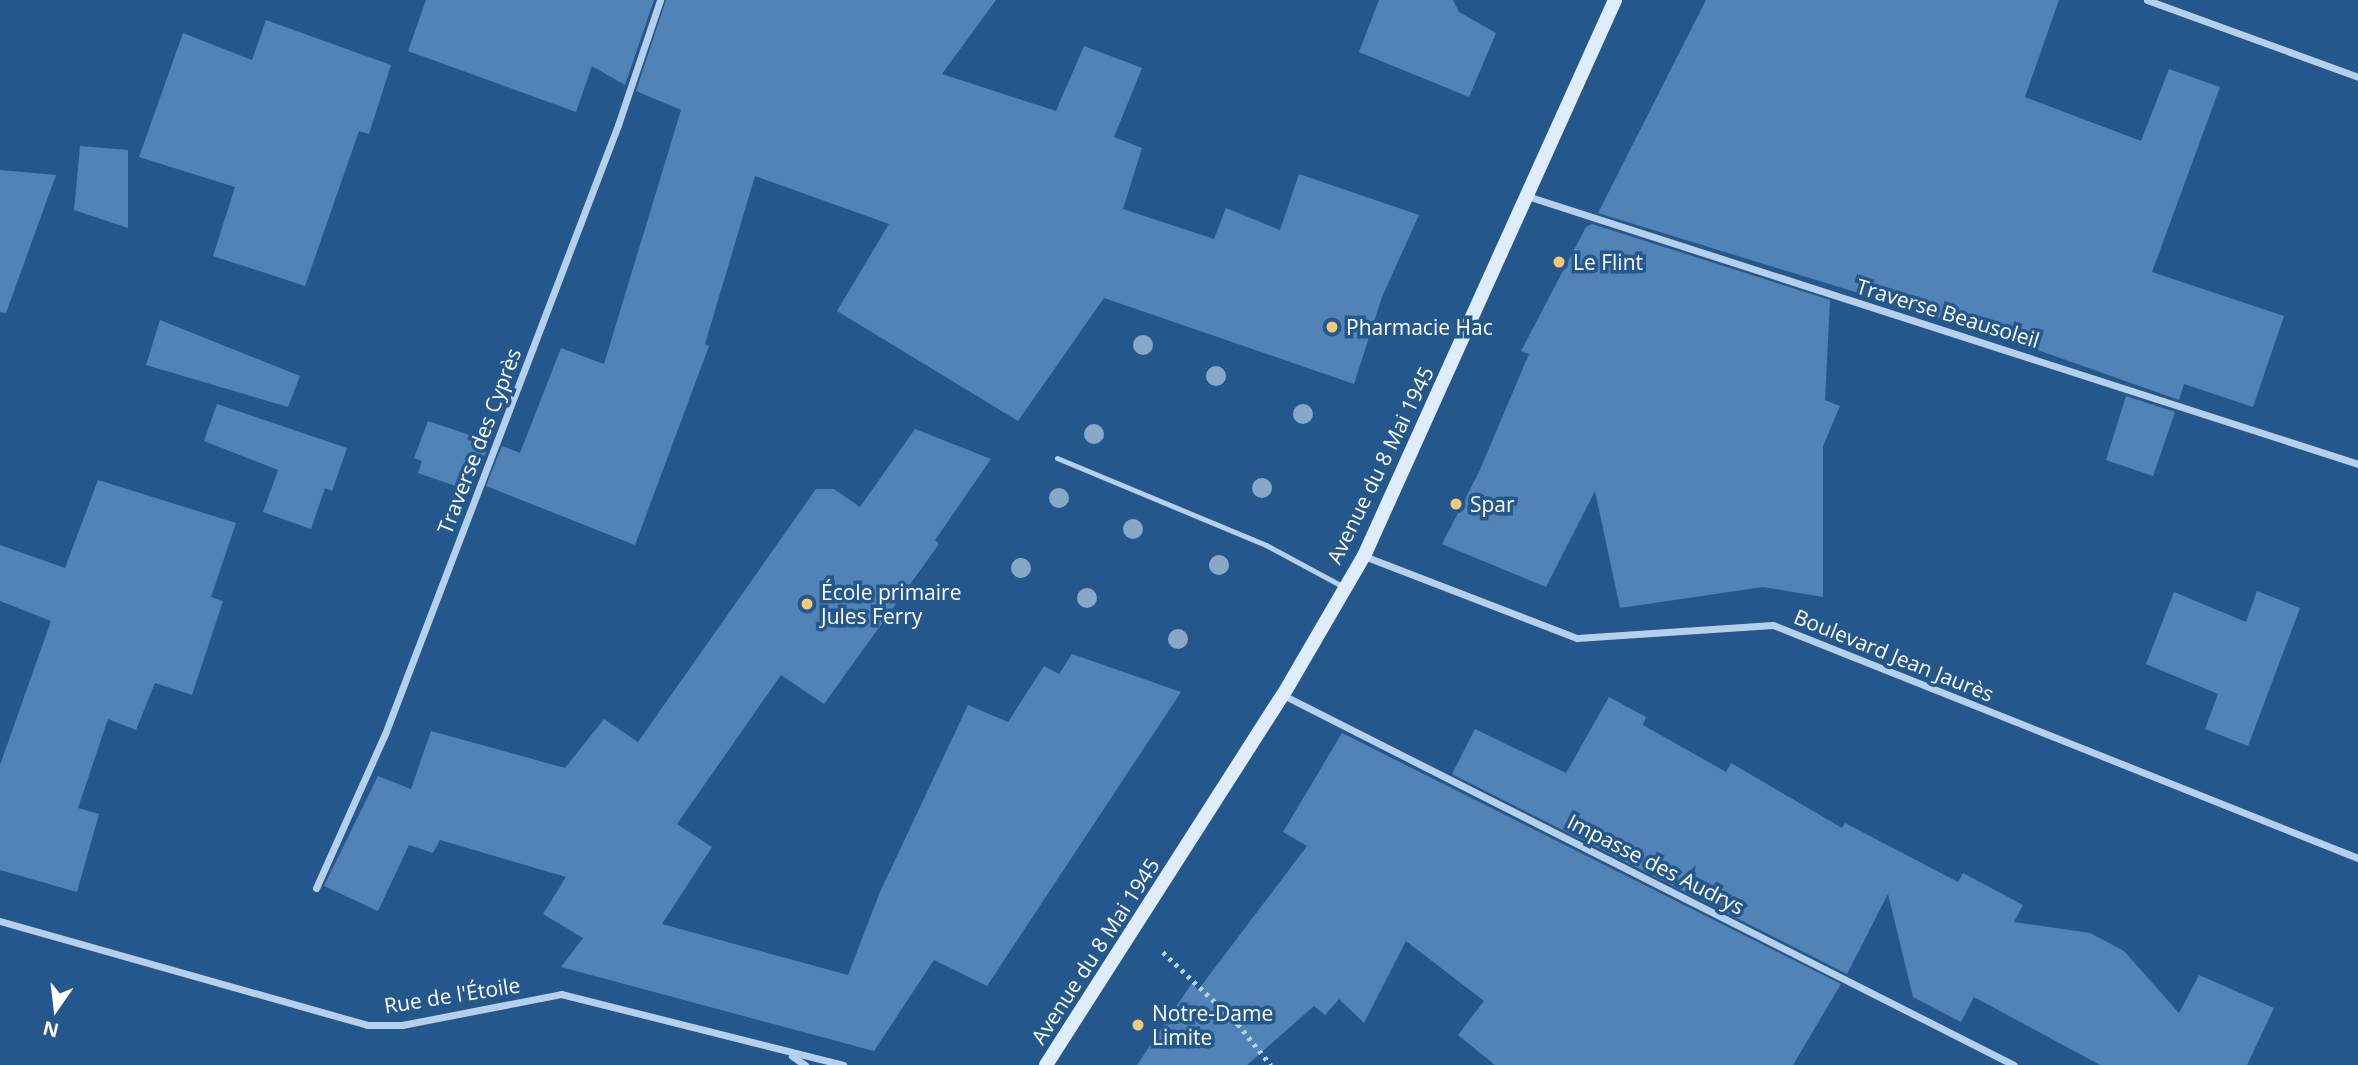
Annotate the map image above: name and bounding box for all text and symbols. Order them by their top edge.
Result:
place label: Le Flint [1573,249,1643,275]
marker: Le Flint [1551,254,1567,270]
street label: Traverse Beausoleil [1853,273,2043,353]
place label: Pharmacie Hac [1346,314,1493,340]
marker: Pharmacie Hac [1324,319,1340,335]
street label: Traverse des Cyprès [432,345,526,537]
street label: Avenue du 8 Mai 1945 [1321,362,1439,568]
place label: Spar [1470,491,1515,517]
marker: Spar [1448,496,1464,512]
place label: École primaire Jules Ferry [821,579,961,629]
marker: École primaire Jules Ferry [799,596,815,612]
street label: Boulevard Jean Jaurès [1790,603,1998,707]
street label: Impasse des Audrys [1563,808,1749,920]
street label: Avenue du 8 Mai 1945 [1025,853,1165,1049]
street label: Rue de l'Étoile [382,972,522,1018]
north arrow [21,974,91,1044]
place label: Notre-Dame Limite [1152,1000,1273,1050]
text: N [40,1015,62,1044]
marker: Notre-Dame Limite [1130,1017,1146,1033]

